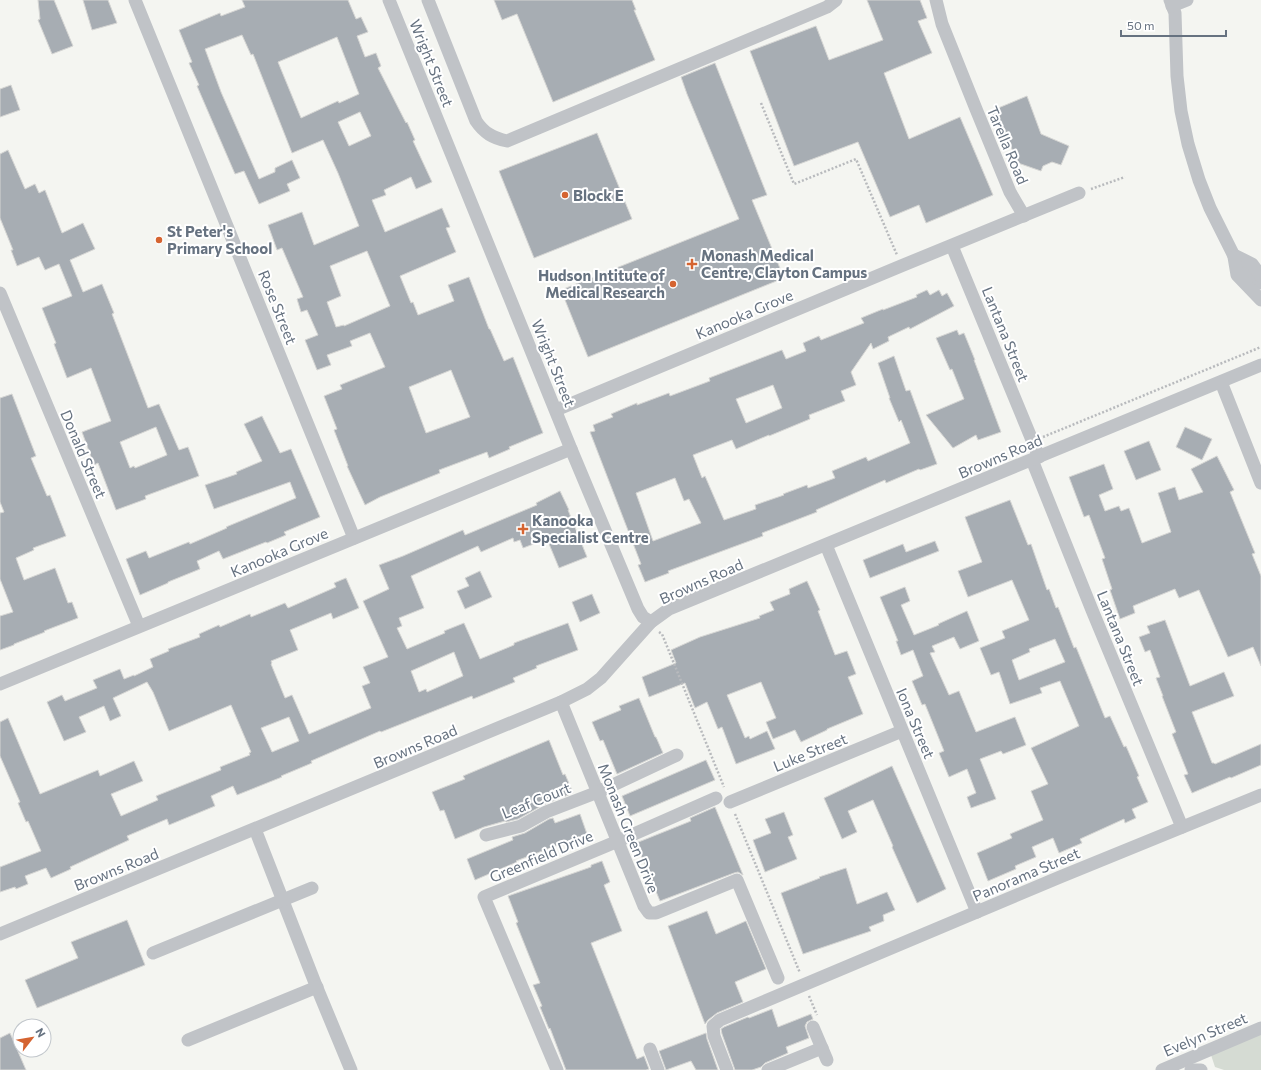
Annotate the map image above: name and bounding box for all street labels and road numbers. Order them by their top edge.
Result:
street label: Wright Street [406,17,458,109]
street label: Tarella Road [983,103,1033,187]
street label: Rose Street [255,267,301,347]
street label: Lantana Street [979,284,1033,384]
street label: Kanooka Grove [693,285,795,343]
street label: Wright Street [528,317,580,409]
street label: Donald Street [57,407,111,501]
street label: Browns Road [955,430,1045,482]
street label: Kanooka Grove [228,523,330,581]
street label: Browns Road [656,555,746,607]
street label: Lantana Street [1094,588,1148,688]
street label: Iona Street [893,685,939,761]
street label: Browns Road [370,720,460,772]
street label: Luke Street [770,729,850,775]
street label: Monash Green Drive [595,761,663,896]
street label: Leaf Court [499,778,573,822]
street label: Greenfield Drive [487,826,595,886]
street label: Panorama Street [970,843,1082,905]
street label: Browns Road [71,844,161,894]
street label: Evelyn Street [1160,1008,1250,1060]

